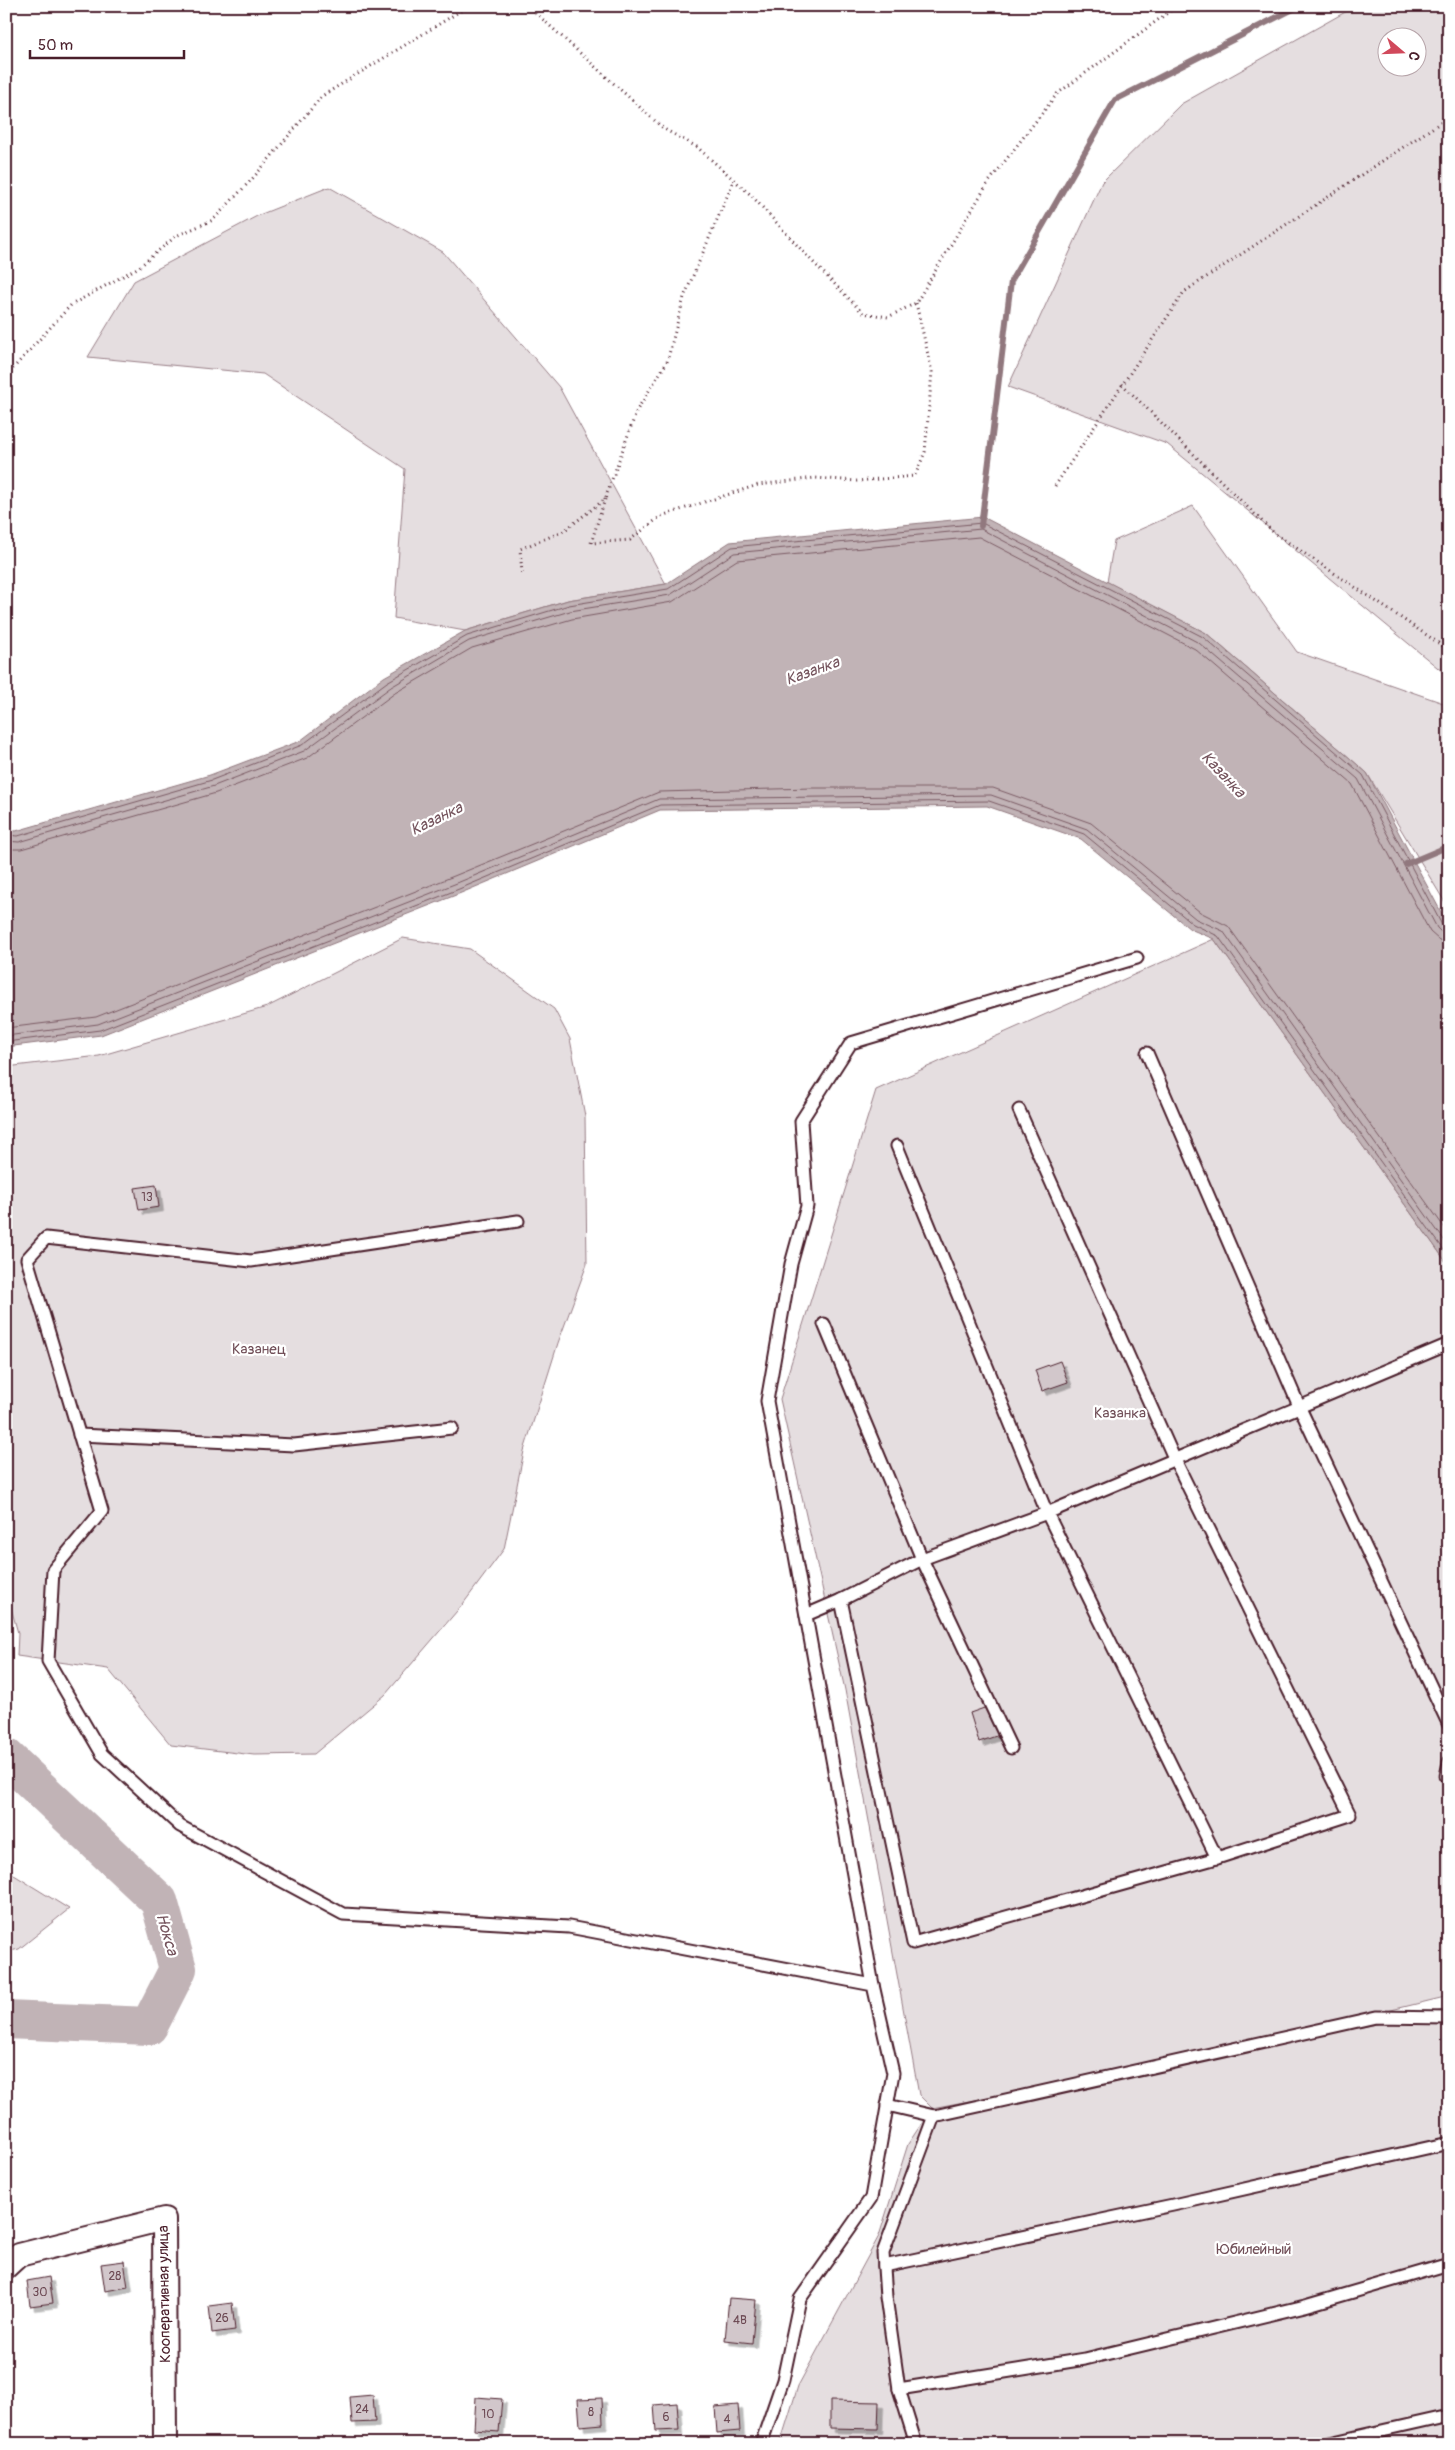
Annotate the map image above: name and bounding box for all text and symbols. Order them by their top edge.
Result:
scale bar [30,28,184,60]
north arrow [1378,28,1428,78]
text: 50 m [38,36,73,55]
text: С [1404,49,1423,63]
water label: Казанка [783,652,843,690]
water label: Казанка [1197,748,1251,803]
water label: Казанка [407,797,467,840]
house number: 13 [141,1190,153,1205]
park label: Казанец [232,1340,286,1359]
park label: Казанка [1094,1404,1146,1423]
water label: Нокса [152,1911,183,1959]
street label: Кооперативная улица [154,2225,175,2363]
park label: Юбилейный [1216,2240,1292,2259]
house number: 28 [109,2269,121,2284]
house number: 30 [33,2285,47,2300]
house number: 26 [215,2311,229,2326]
house number: 4В [733,2313,747,2328]
house number: 24 [355,2402,369,2417]
house number: 8 [588,2405,594,2420]
house number: 10 [482,2407,494,2422]
house number: 6 [663,2410,670,2425]
house number: 4 [724,2412,731,2427]

